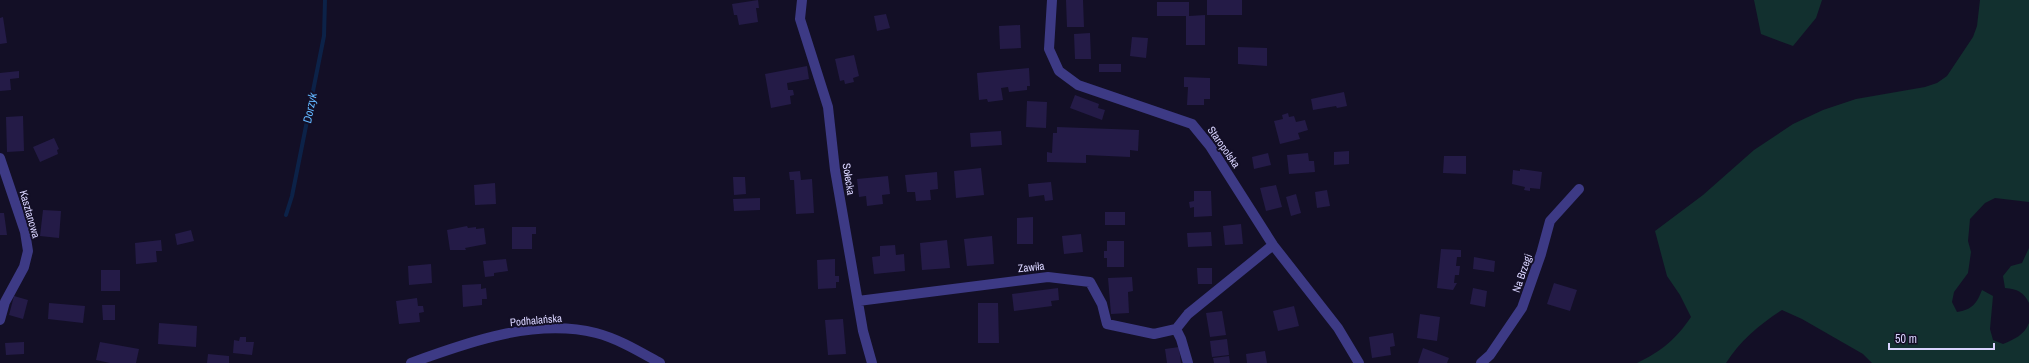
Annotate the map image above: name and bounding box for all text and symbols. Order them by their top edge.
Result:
water label: Dorzyk [299,90,321,125]
street label: Staropolska [1205,123,1243,171]
street label: Sołecka [840,162,858,196]
street label: Kasztanowa [16,188,44,240]
street label: Na Brzegi [1509,252,1535,294]
street label: Zawiła [1017,259,1045,275]
street label: Podhalańska [509,311,563,329]
scale bar [1889,325,1994,351]
text: 50 m [1895,331,1917,347]

